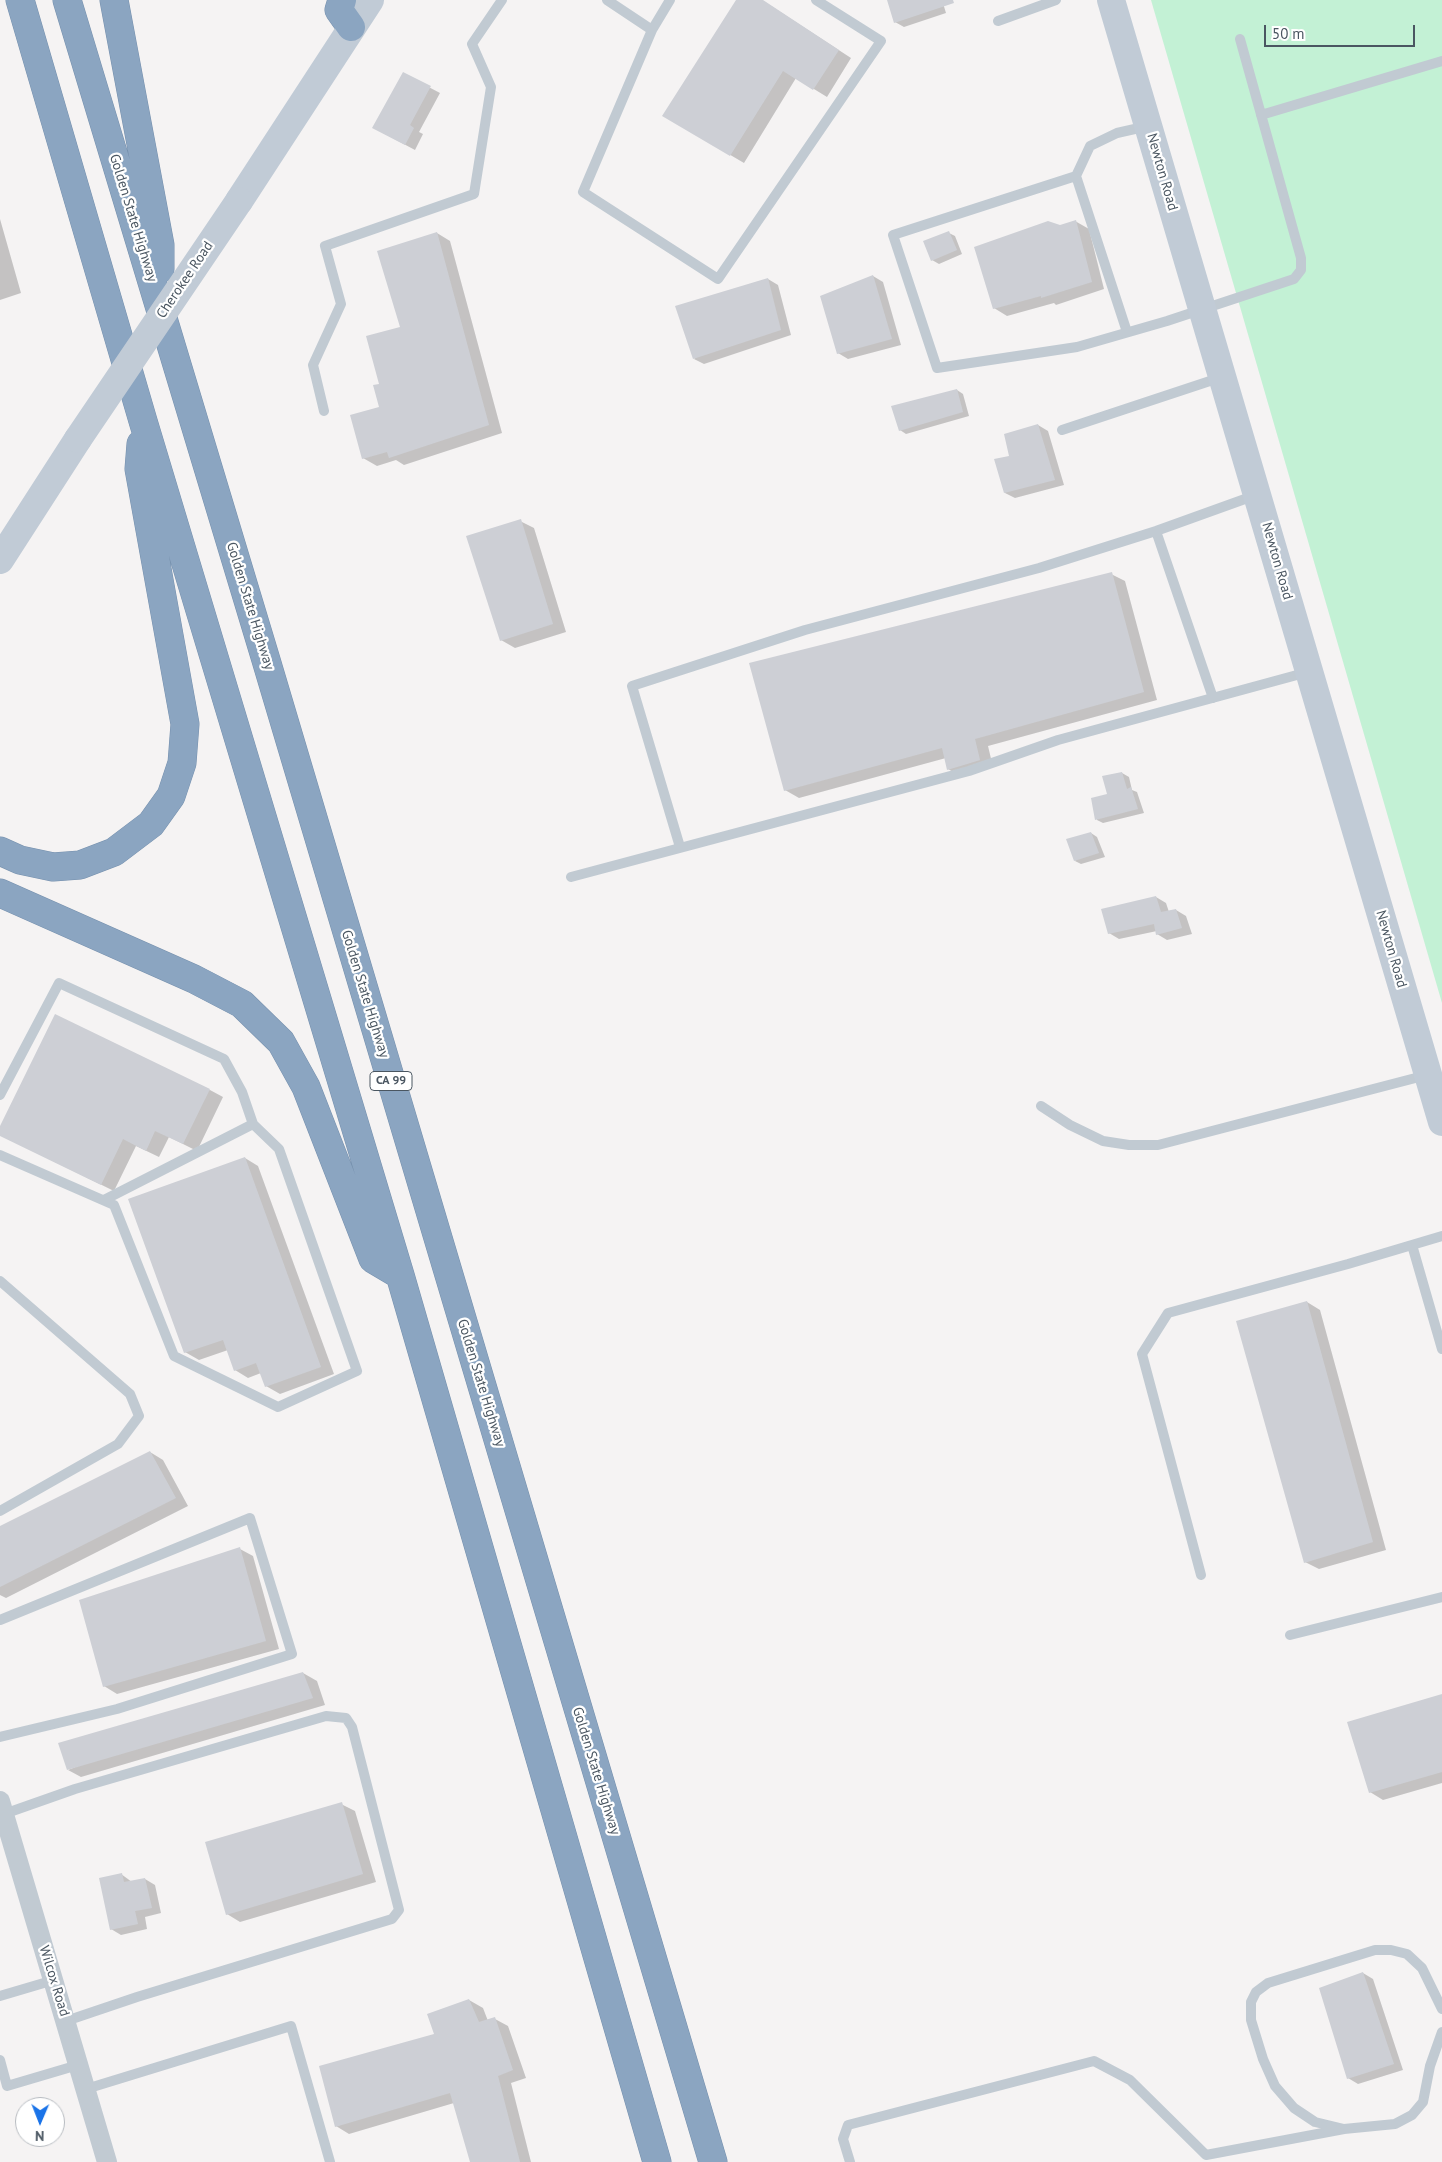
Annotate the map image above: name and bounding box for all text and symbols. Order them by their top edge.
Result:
scale bar [1267,15,1418,47]
text: 50 m [1272,24,1305,43]
street label: Newton Road [1143,131,1181,213]
street label: Golden State Highway [106,152,160,284]
street label: Cherokee Road [153,238,217,322]
street label: Newton Road [1258,520,1296,602]
street label: Golden State Highway [223,540,277,672]
street label: Newton Road [1372,908,1410,990]
street label: Golden State Highway [338,928,392,1060]
road number: CA 99 [370,1072,412,1090]
street label: Golden State Highway [454,1317,508,1449]
street label: Golden State Highway [569,1705,623,1837]
street label: Wilcox Road [35,1944,73,2018]
north arrow [15,2097,65,2147]
text: N [35,2127,45,2145]

